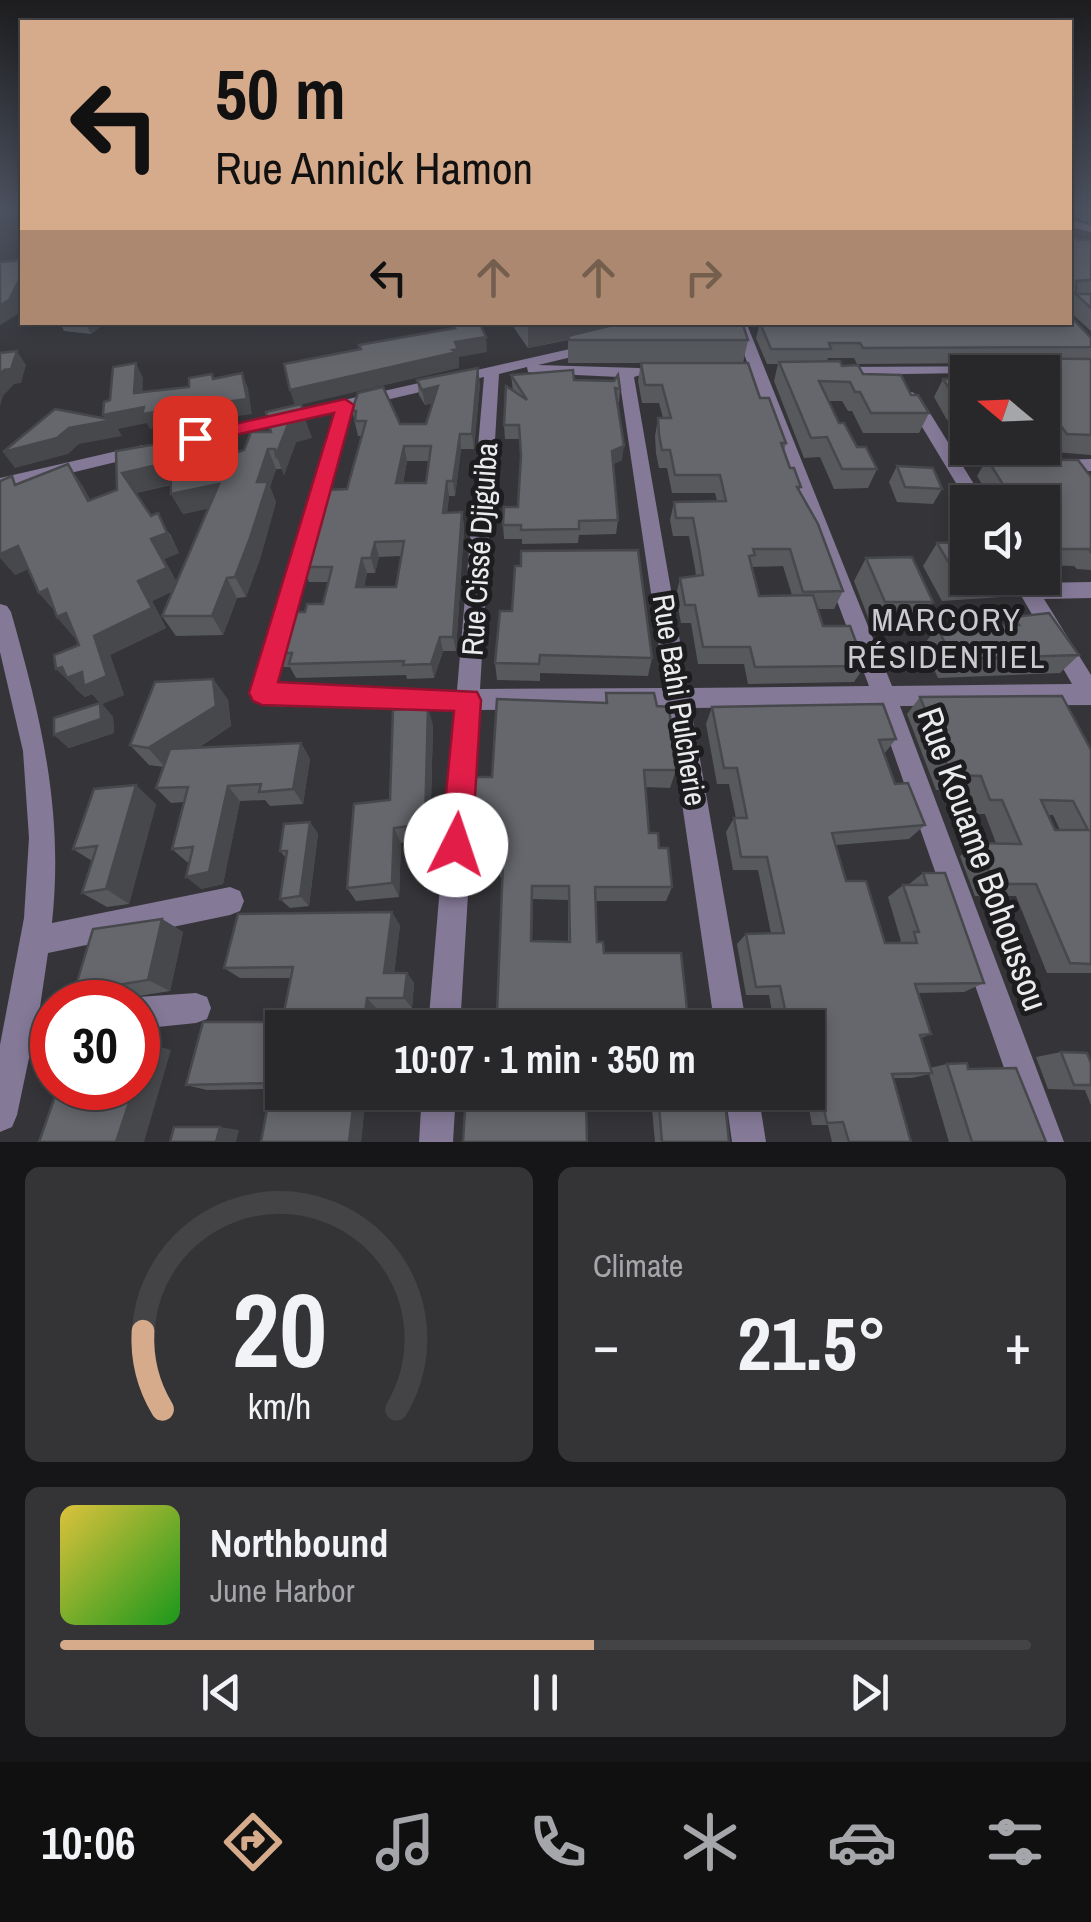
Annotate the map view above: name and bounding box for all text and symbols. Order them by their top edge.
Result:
text: 50 m [215,47,346,141]
icon: left [50,60,180,190]
text: Rue Annick Hamon [215,137,533,198]
icon: left [361,250,416,305]
icon: ahead [466,250,521,305]
icon: ahead [571,250,626,305]
icon: right [676,250,731,305]
north arrow [950,355,1060,465]
map controls [950,355,1060,595]
pin [153,396,238,481]
icon: arrive [168,411,223,466]
street label: Rue Cissé Djiguiba [452,441,506,657]
button: sound [950,485,1060,595]
street label: Rue Bahi Pulcherie [644,592,716,808]
district label: MARCORY RÉSIDENTIEL [847,598,1047,678]
street label: Rue Kouame Bohoussou [906,701,1060,1017]
position arrow [404,793,508,897]
speed limit sign: 30 [30,980,160,1110]
text: 10:07 · 1 min · 350 m [394,1034,696,1085]
text: Climate [593,1244,683,1287]
text: 20 [232,1259,326,1399]
text: 21.5° [737,1292,887,1393]
text: − [593,1307,619,1381]
text: + [1005,1307,1031,1381]
text: km/h [247,1382,311,1430]
text: Northbound [210,1518,388,1569]
text: June Harbor [210,1569,354,1612]
icon: previous [194,1665,249,1720]
icon: pause [518,1665,573,1720]
icon: next [842,1665,897,1720]
icon: directions [218,1807,288,1877]
icon: music [370,1807,440,1877]
icon: phone [523,1807,593,1877]
icon: climate [675,1807,745,1877]
icon: car [827,1807,897,1877]
icon: filters [980,1807,1050,1877]
text: 10:06 [41,1812,136,1873]

